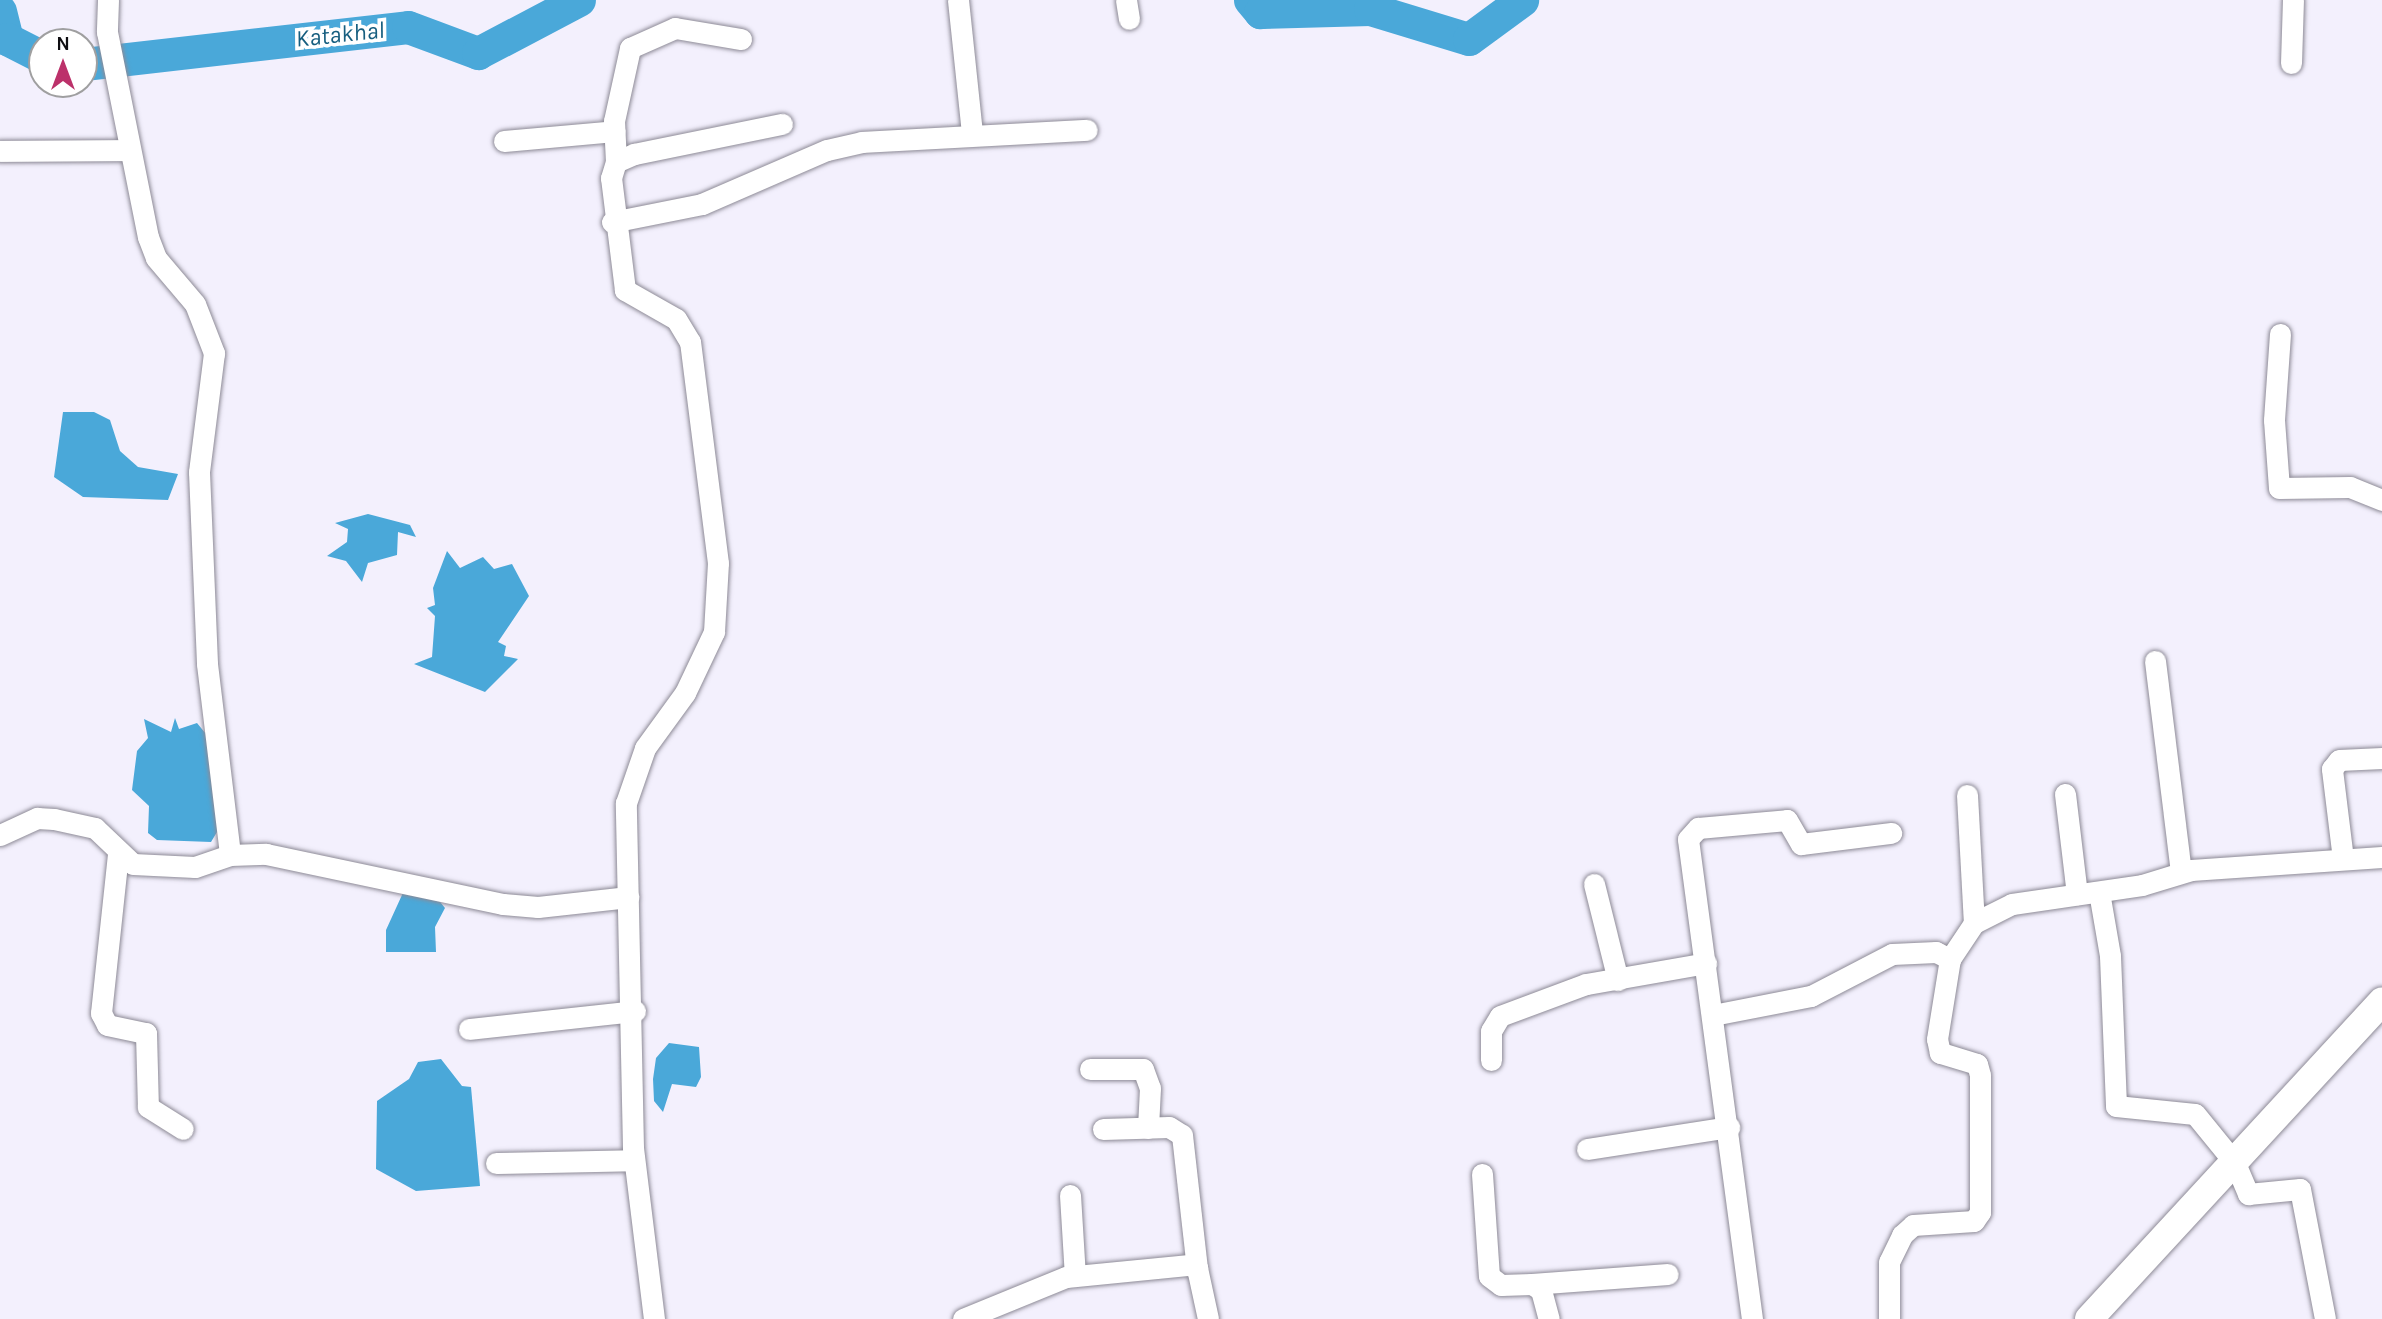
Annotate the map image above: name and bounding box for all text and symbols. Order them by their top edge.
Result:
water label: Katakhal [294,16,386,54]
north arrow [28,28,98,98]
text: N [56,33,70,55]

